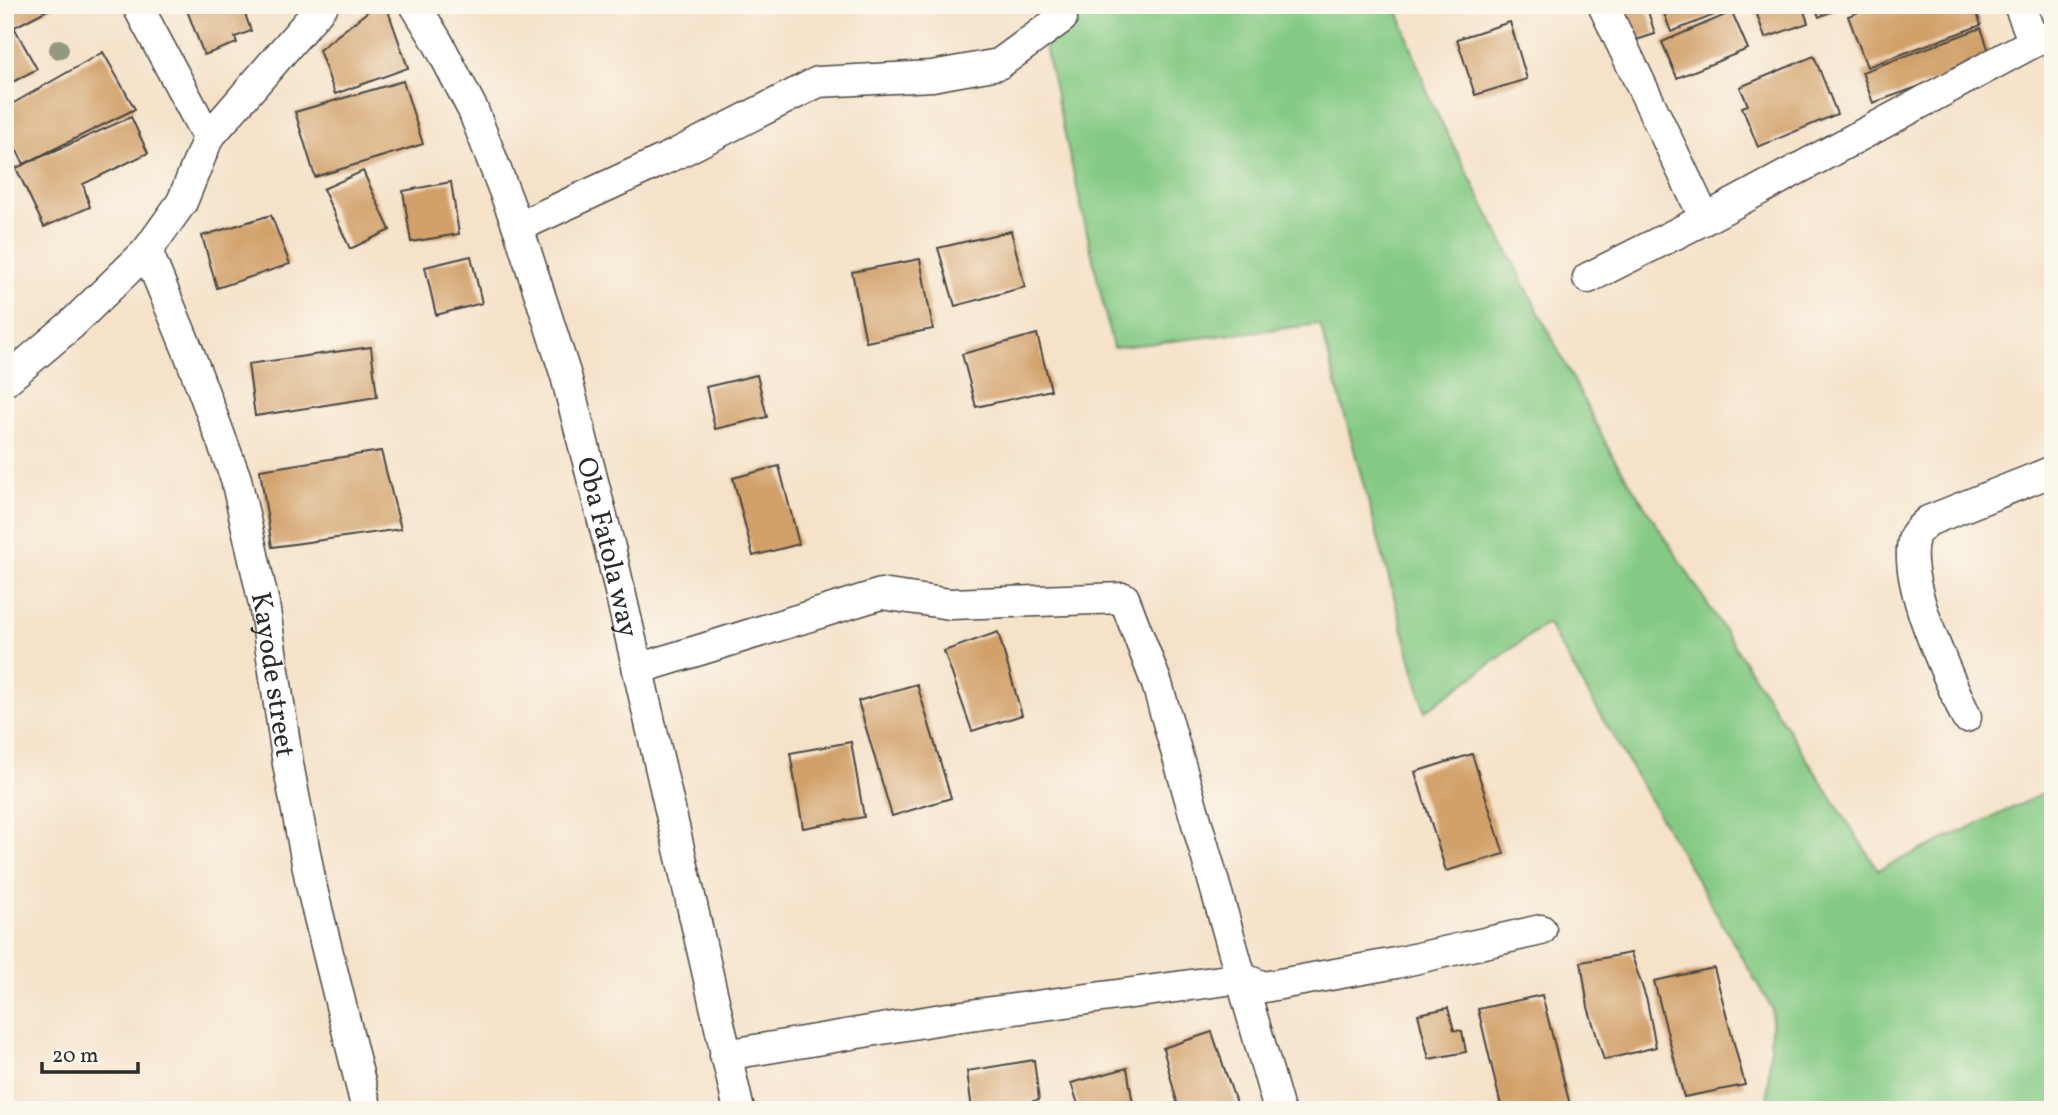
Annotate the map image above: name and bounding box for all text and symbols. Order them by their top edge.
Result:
street label: Oba Fatola way [565,453,647,641]
street label: Kayode street [240,588,304,760]
scale bar [42,1031,138,1075]
text: 20 m [52,1042,98,1071]

